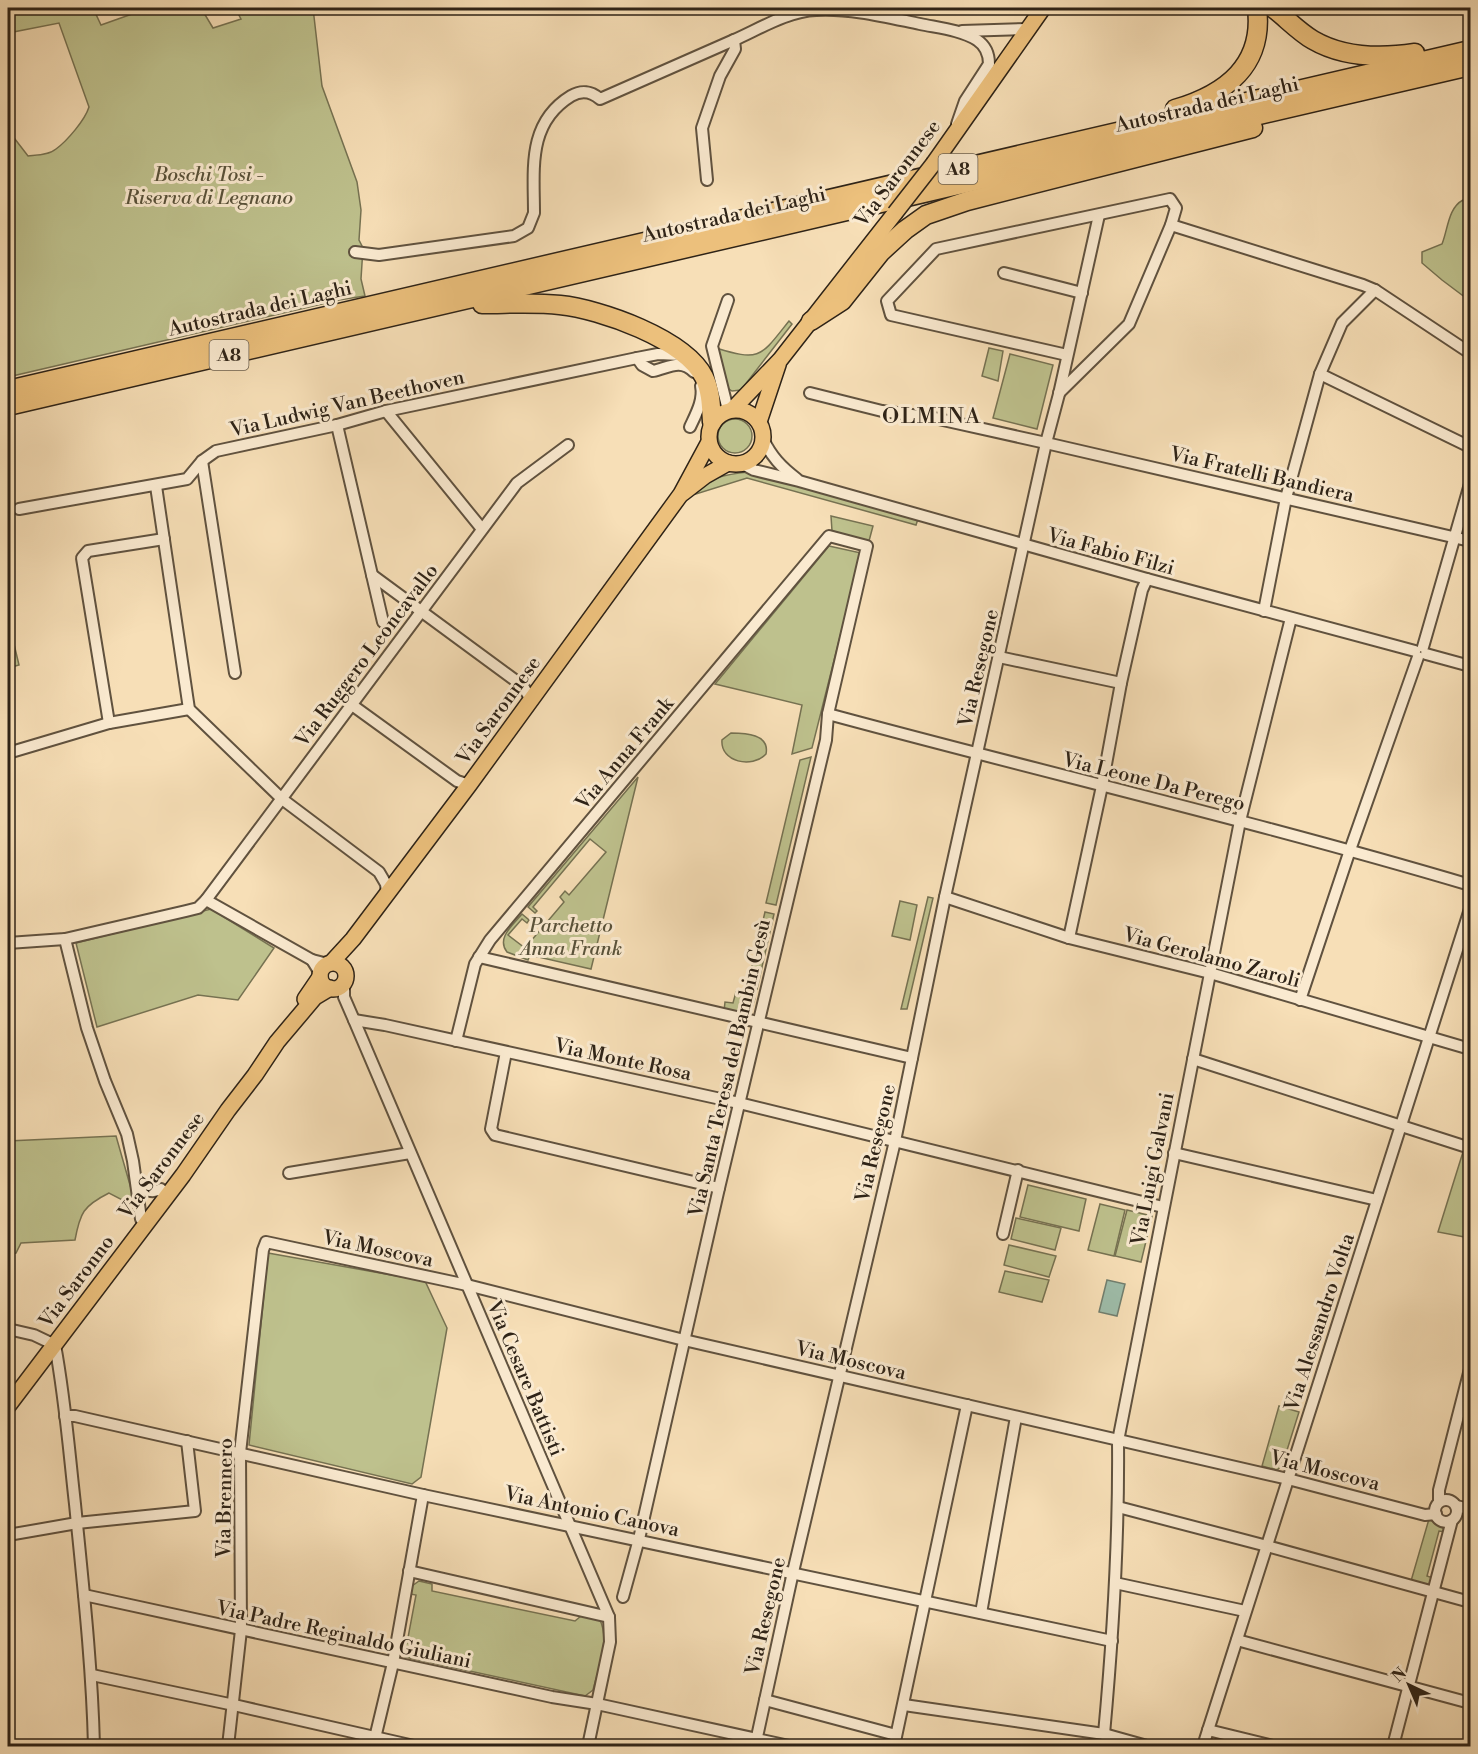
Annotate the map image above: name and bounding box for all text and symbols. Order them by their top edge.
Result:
street label: Autostrada dei Laghi [1112,72,1302,139]
street label: Via Saronnese [849,115,947,233]
road number: A8 [938,154,978,184]
park label: Boschi Tosi - Riserva di Legnano [124,163,293,211]
street label: Autostrada dei Laghi [639,182,829,249]
street label: Autostrada dei Laghi [165,276,355,343]
road number: A8 [210,340,248,370]
street label: Via Ludwig Van Beethoven [227,365,467,444]
district label: OLMINA [882,403,982,430]
street label: Via Fratelli Bandiera [1166,442,1357,509]
street label: Via Fabio Filzi [1043,523,1178,582]
street label: Via Ruggero Leoncavallo [289,559,444,753]
street label: Via Resegone [954,607,1005,731]
street label: Via Saronnese [451,652,547,771]
street label: Via Anna Frank [570,691,681,816]
street label: Via Leone Da Perego [1059,747,1247,817]
park label: Parchetto Anna Frank [518,914,622,962]
street label: Via Santa Teresa del Bambin Gesù [684,916,777,1221]
street label: Via Gerolamo Zaroli [1119,922,1303,994]
street label: Via Monte Rosa [551,1034,694,1087]
street label: Via Resegone [851,1082,902,1206]
street label: Via Luigi Galvani [1126,1090,1181,1249]
street label: Via Saronnese [113,1107,211,1225]
street label: Via Moscova [319,1225,436,1274]
street label: Via Alessandro Volta [1280,1229,1361,1416]
street label: Via Saronno [33,1230,120,1334]
street label: Via Cesare Battisti [480,1296,569,1461]
street label: Via Moscova [792,1336,909,1387]
street label: Via Brennero [212,1438,239,1559]
street label: Via Moscova [1266,1445,1383,1497]
street label: Via Antonio Canova [501,1482,682,1543]
street label: Via Resegone [741,1555,792,1679]
street label: Via Padre Reginaldo Giuliani [213,1596,474,1675]
north arrow [1379,1655,1439,1715]
text: N [1388,1663,1411,1687]

